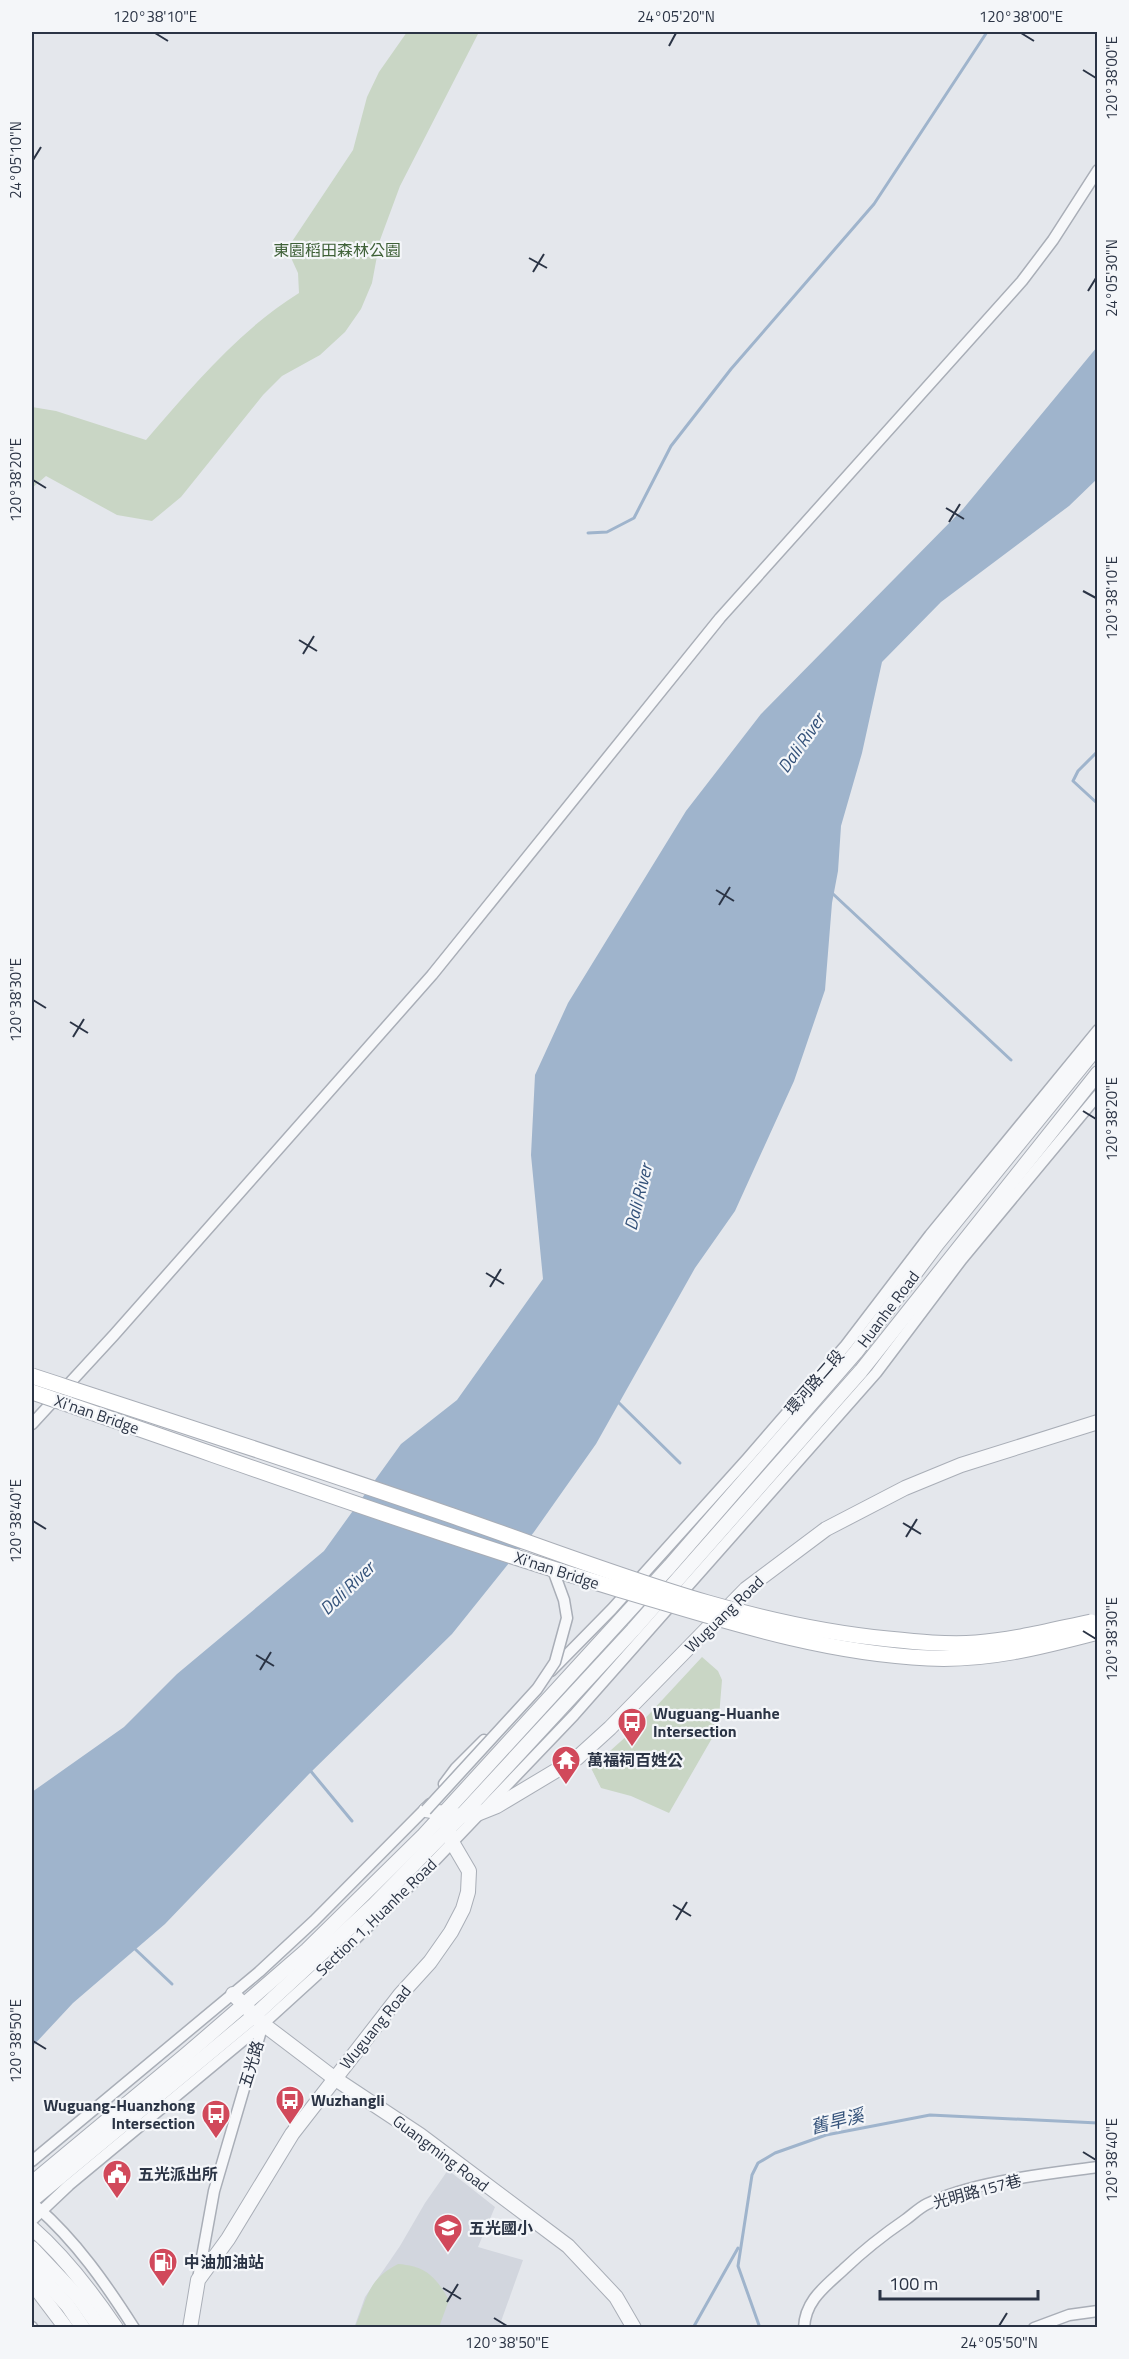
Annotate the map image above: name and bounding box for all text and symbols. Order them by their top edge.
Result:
text: 120°38'10"E [113,5,197,28]
text: 24°05'20"N [637,5,715,28]
text: 120°38'00"E [979,5,1063,28]
text: 120°38'00"E [1100,36,1123,120]
text: 24°05'10"N [4,121,27,199]
park label: 東園稻田森林公園 [273,238,401,262]
text: 24°05'30"N [1100,239,1123,317]
text: 120°38'20"E [4,438,27,522]
text: 120°38'10"E [1100,556,1123,640]
water label: Dali River [771,706,833,778]
text: 120°38'30"E [4,958,27,1042]
text: 120°38'20"E [1100,1077,1123,1161]
water label: Dali River [617,1159,660,1233]
street label: Huanhe Road [851,1266,925,1352]
street label: 環河路二段 [779,1344,849,1420]
street label: Xi'nan Bridge [51,1388,143,1440]
text: 120°38'40"E [4,1479,27,1563]
street label: Xi'nan Bridge [511,1545,603,1595]
water label: Dali River [313,1553,382,1621]
street label: Wuguang Road [679,1570,769,1658]
text: 120°38'30"E [1100,1597,1123,1681]
place label: Wuguang-Huanhe Intersection [653,1701,780,1743]
bus stop icon: Wuguang-Huanhe Intersection [616,1706,648,1748]
temple icon: 萬福祠百姓公 [550,1744,582,1786]
place label: 萬福祠百姓公 [587,1748,683,1772]
street label: Section 1, Huanhe Road [310,1853,442,1981]
street label: Wuguang Road [334,1980,416,2074]
text: 120°38'50"E [4,1999,27,2083]
street label: 五光路 [233,2038,269,2090]
bus stop icon: Wuzhangli [274,2084,306,2126]
place label: Wuzhangli [311,2088,385,2112]
place label: Wuguang-Huanzhong Intersection [43,2093,195,2135]
bus stop icon: Wuguang-Huanzhong Intersection [200,2098,232,2140]
water label: 舊旱溪 [808,2101,869,2141]
street label: Guangming Road [388,2109,494,2197]
text: 120°38'40"E [1100,2118,1123,2202]
public building icon: 五光派出所 [101,2158,133,2200]
place label: 五光派出所 [138,2162,218,2186]
street label: 光明路157巷 [930,2168,1024,2214]
school or university icon: 五光國小 [432,2212,464,2254]
place label: 五光國小 [469,2216,533,2240]
fuel station icon: 中油加油站 [147,2246,179,2288]
place label: 中油加油站 [184,2250,264,2274]
scale bar [880,2263,1038,2301]
text: 100 m [889,2270,938,2297]
text: 120°38'50"E [465,2331,549,2354]
text: 24°05'50"N [960,2331,1038,2354]

